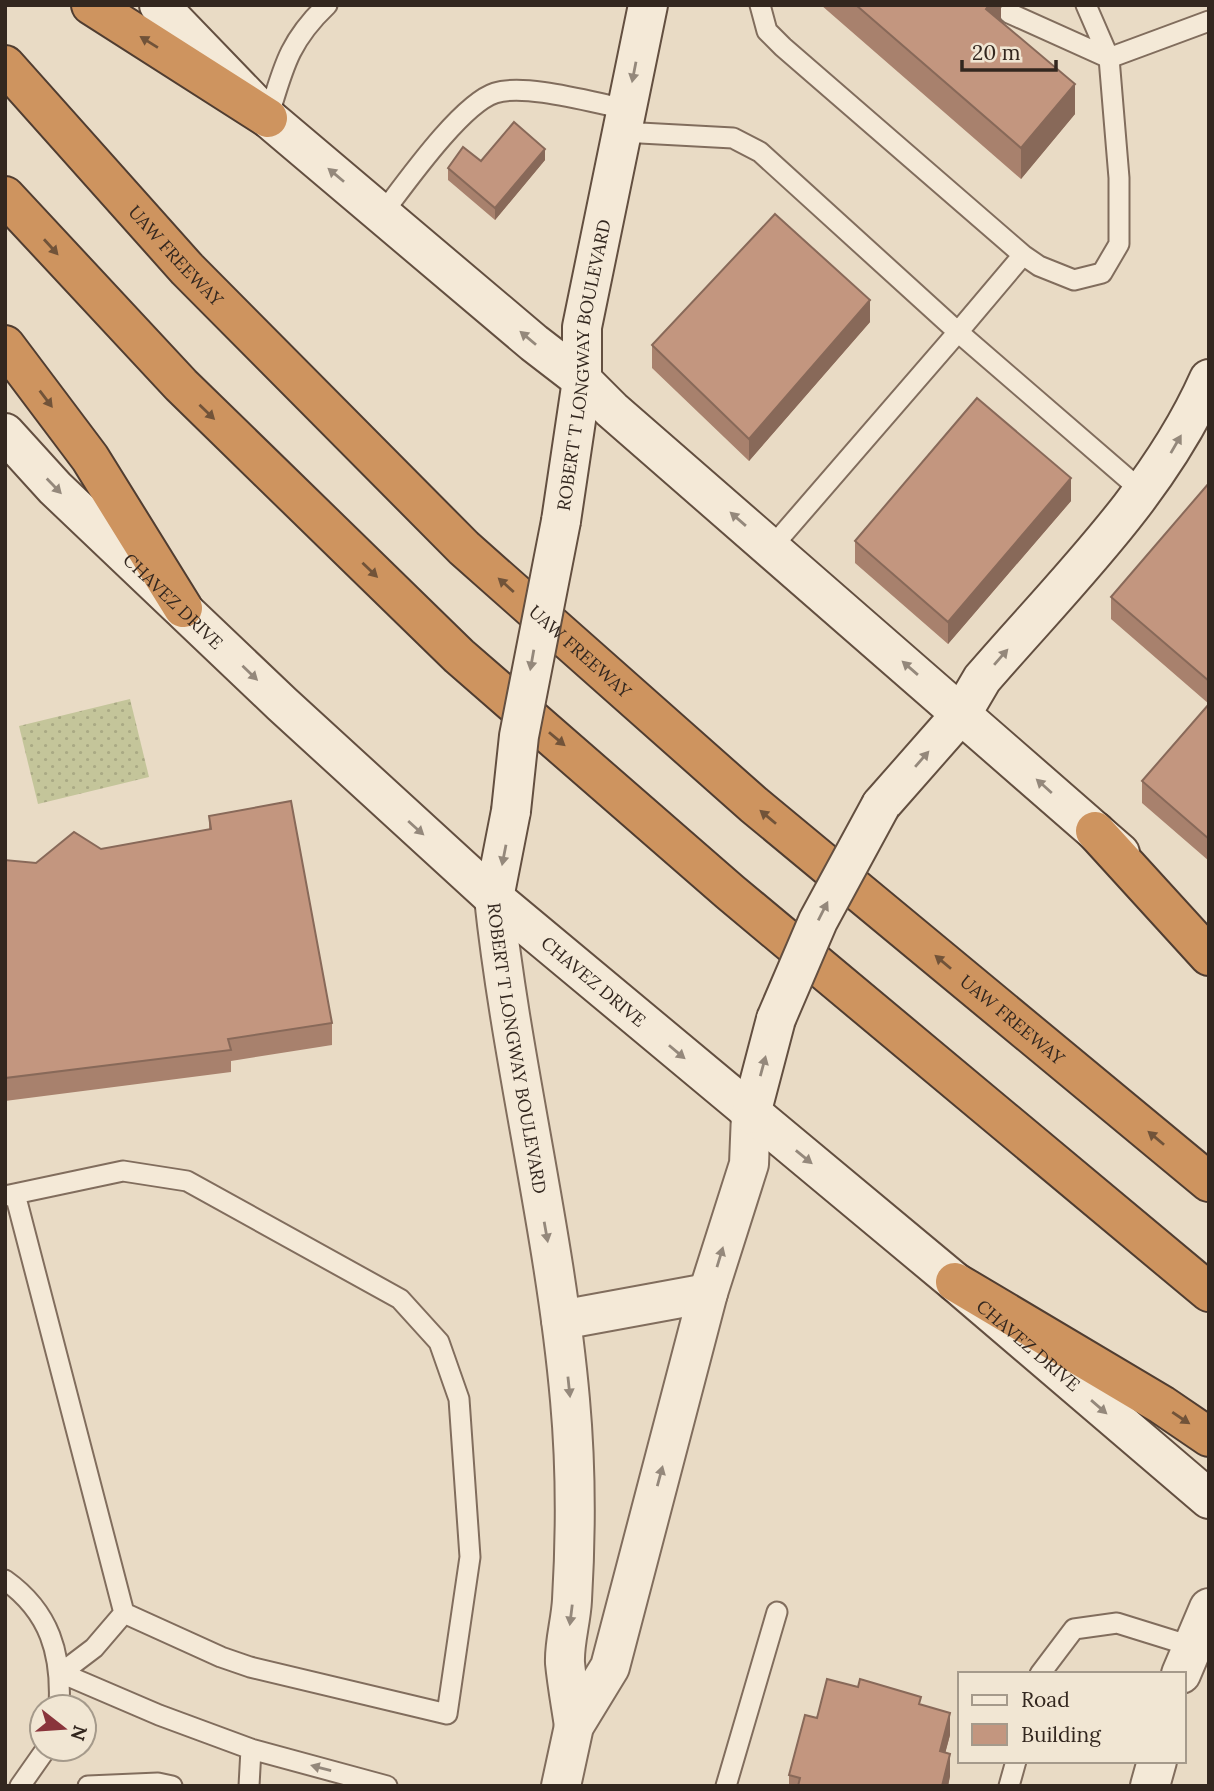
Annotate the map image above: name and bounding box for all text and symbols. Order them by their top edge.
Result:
scale bar [962,28,1056,72]
one-way arrow [139,36,158,49]
text: 20 m [972,39,1021,66]
one-way arrow [629,61,640,83]
one-way arrow [327,167,345,183]
street label: UAW FREEWAY [124,200,229,311]
street label: ROBERT T LONGWAY BOULEVARD [551,217,615,512]
one-way arrow [42,238,58,255]
one-way arrow [519,330,537,346]
one-way arrow [39,390,54,408]
one-way arrow [199,403,216,420]
one-way arrow [1170,434,1182,453]
one-way arrow [46,478,63,495]
one-way arrow [729,511,747,527]
street label: CHAVEZ DRIVE [119,548,228,654]
one-way arrow [362,562,379,579]
one-way arrow [497,577,515,593]
street label: UAW FREEWAY [524,600,637,703]
one-way arrow [993,648,1009,666]
one-way arrow [526,649,537,671]
one-way arrow [901,660,919,676]
one-way arrow [241,664,258,681]
one-way arrow [548,731,566,747]
one-way arrow [914,750,930,768]
one-way arrow [1035,778,1053,794]
one-way arrow [760,809,778,824]
one-way arrow [407,820,425,836]
one-way arrow [498,844,509,866]
street label: ROBERT T LONGWAY BOULEVARD [483,901,552,1195]
one-way arrow [817,901,828,921]
street label: CHAVEZ DRIVE [537,931,651,1031]
one-way arrow [935,955,952,970]
street label: UAW FREEWAY [956,969,1070,1070]
one-way arrow [669,1044,686,1059]
one-way arrow [758,1055,769,1077]
one-way arrow [1148,1131,1166,1146]
one-way arrow [794,1150,812,1165]
one-way arrow [540,1221,551,1243]
one-way arrow [715,1246,725,1267]
street label: CHAVEZ DRIVE [972,1294,1085,1396]
one-way arrow [563,1377,574,1399]
one-way arrow [1090,1399,1108,1415]
one-way arrow [1172,1411,1190,1425]
one-way arrow [655,1465,666,1487]
one-way arrow [565,1604,576,1626]
legend [958,1672,1186,1763]
text: Road [1021,1686,1070,1713]
north arrow [28,1693,98,1763]
text: Building [1021,1721,1101,1748]
text: N [66,1722,93,1744]
one-way arrow [310,1762,332,1773]

